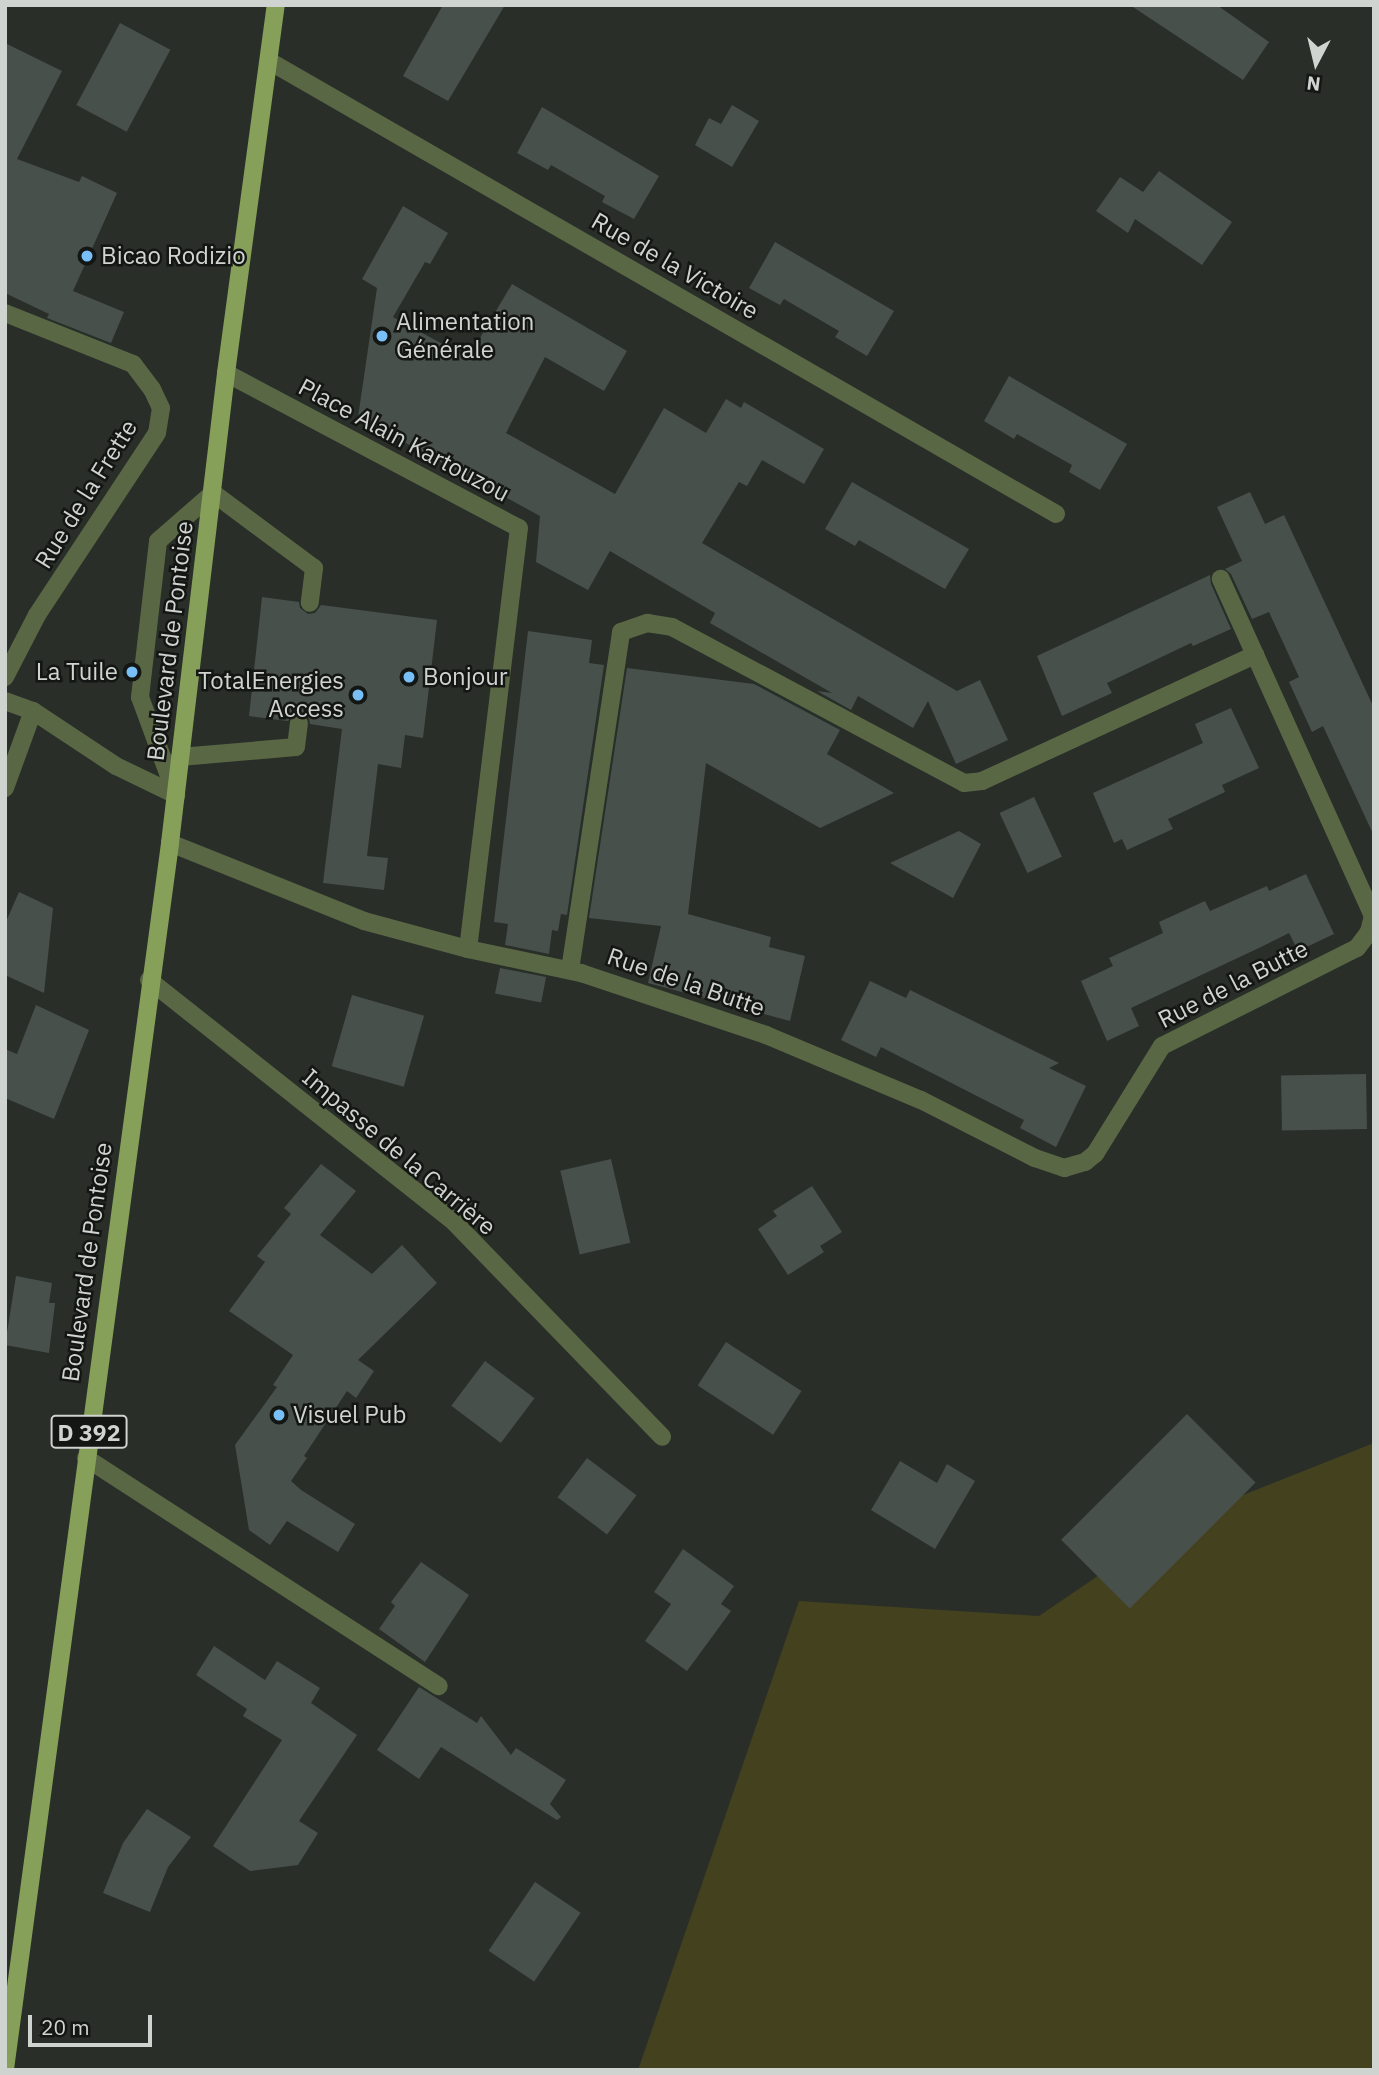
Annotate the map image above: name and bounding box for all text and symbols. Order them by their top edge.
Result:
north arrow [1281,28,1351,98]
text: N [1305,71,1322,97]
street label: Rue de la Victoire [586,207,764,325]
place label: Bicao Rodizio [101,242,246,270]
marker: Bicao Rodizio [79,248,95,264]
place label: Alimentation Générale [396,308,534,364]
marker: Alimentation Générale [374,328,390,344]
street label: Place Alain Kartouzou [294,372,514,508]
street label: Rue de la Frette [29,414,143,574]
street label: Boulevard de Pontoise [141,519,199,763]
place label: La Tuile [36,658,118,686]
place label: Bonjour [423,663,508,691]
marker: La Tuile [124,664,140,680]
place label: TotalEnergies Access [198,667,344,723]
marker: Bonjour [401,669,417,685]
marker: TotalEnergies Access [350,687,366,703]
street label: Rue de la Butte [1153,934,1313,1034]
street label: Rue de la Butte [603,942,769,1022]
street label: Impasse de la Carrière [296,1063,502,1241]
street label: Boulevard de Pontoise [56,1140,118,1384]
place label: Visuel Pub [293,1401,406,1429]
marker: Visuel Pub [271,1407,287,1423]
road number: D 392 [50,1413,128,1452]
scale bar [32,2002,156,2046]
text: 20 m [41,2013,90,2041]

